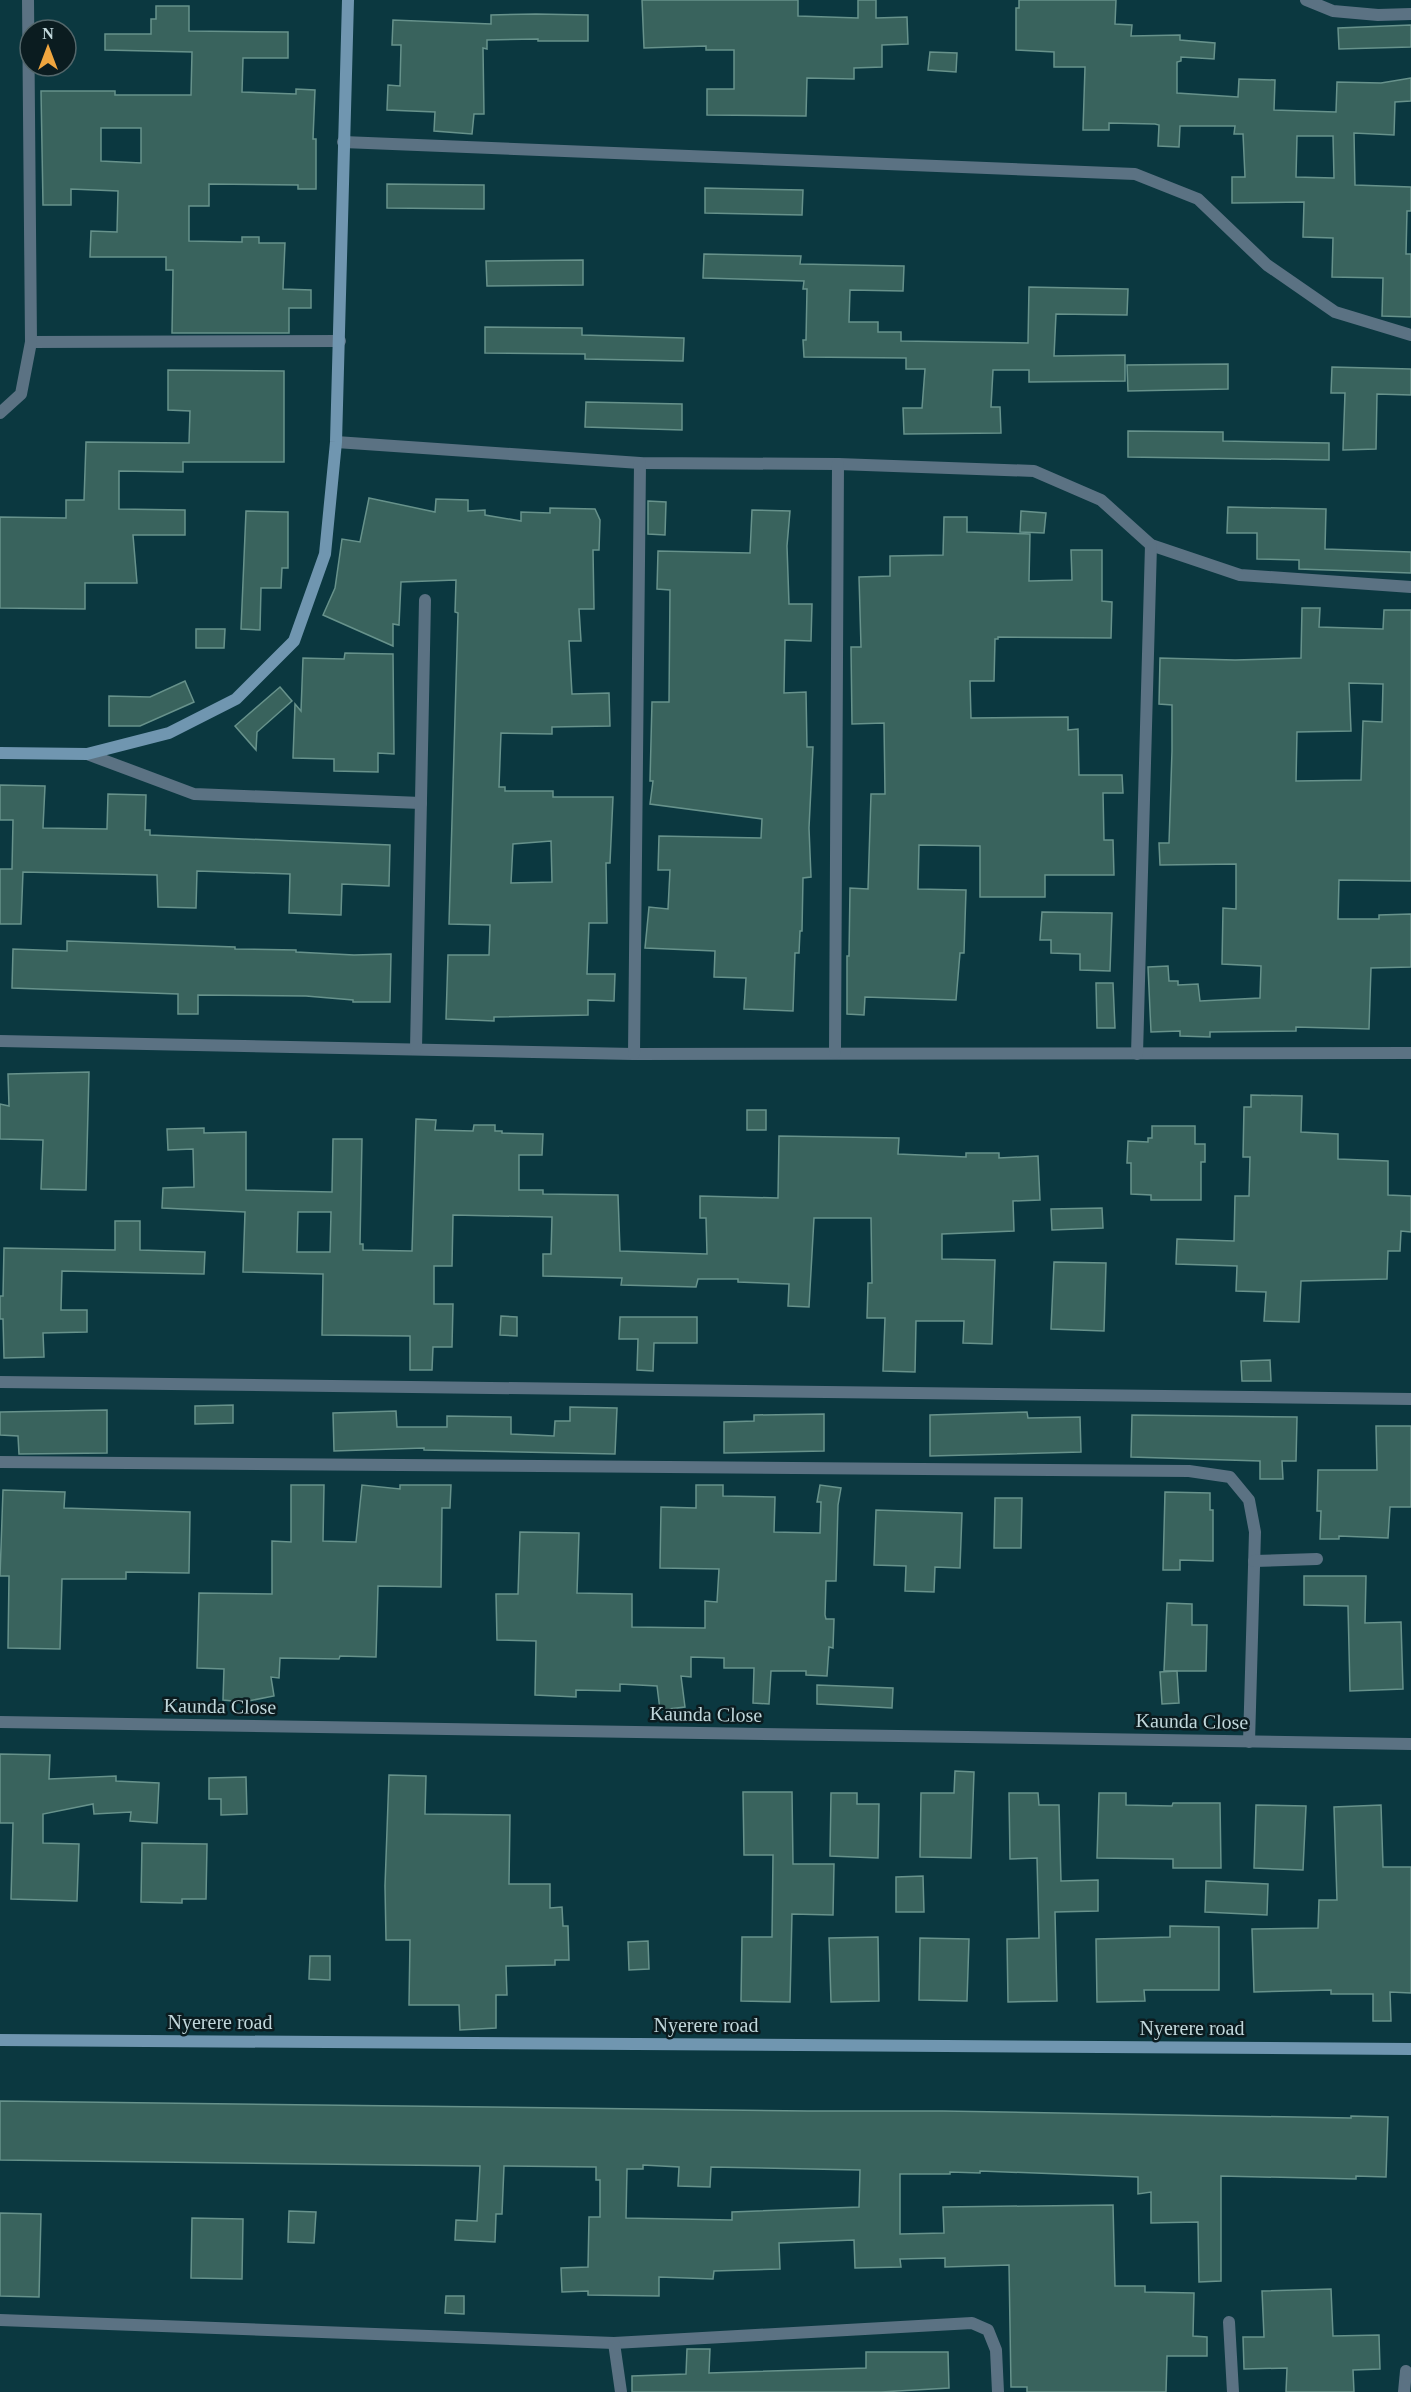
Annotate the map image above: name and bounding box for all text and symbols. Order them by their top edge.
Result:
north arrow [18,18,78,78]
text: N [42,25,54,42]
street label: Kaunda Close [163,1694,277,1718]
street label: Kaunda Close [649,1702,763,1726]
street label: Kaunda Close [1135,1709,1249,1733]
street label: Nyerere road [168,2011,272,2034]
street label: Nyerere road [654,2014,758,2037]
street label: Nyerere road [1140,2017,1244,2040]

